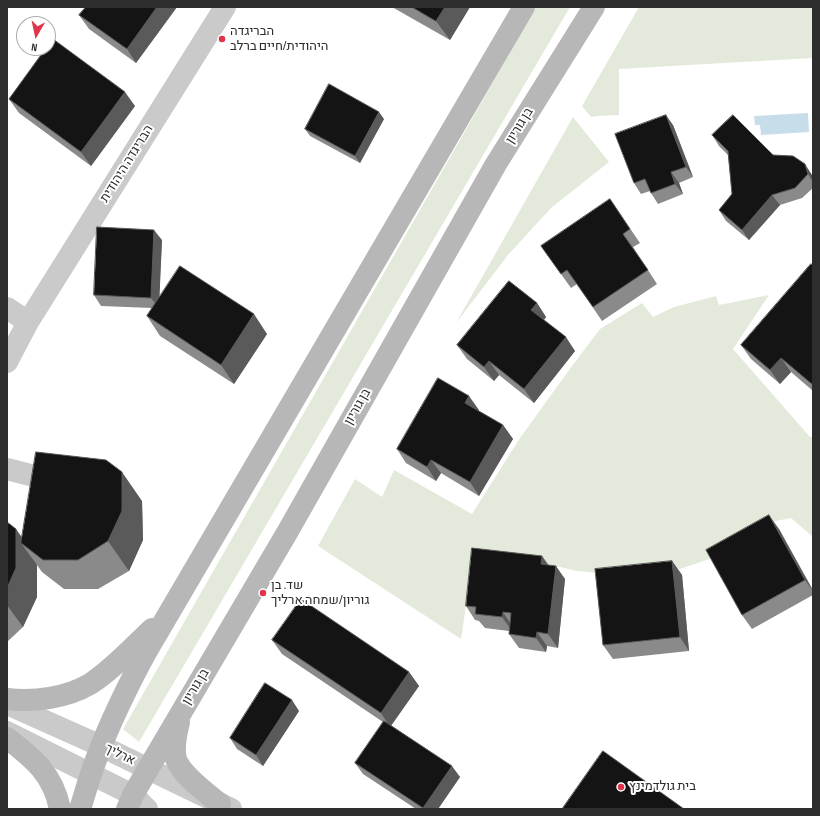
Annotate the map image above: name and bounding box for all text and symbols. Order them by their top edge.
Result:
north arrow [16,16,56,56]
place label: הבריגדה היהודית/חיים ברלב [230,24,328,55]
marker: הבריגדה היהודית/חיים ברלב [217,34,227,44]
text: N [30,40,38,54]
street label: בן גוריון [503,105,537,147]
street label: הבריגדה היהודית [97,122,157,206]
street label: בן גוריון [341,386,375,428]
place label: שד. בן גוריון/שמחה ארליך [271,578,369,609]
marker: שד. בן גוריון/שמחה ארליך [258,588,268,598]
street label: בן גוריון [179,666,213,708]
street label: ארליך [102,741,138,769]
place label: בית גולדמינץ [629,779,696,795]
marker: בית גולדמינץ [616,782,626,792]

